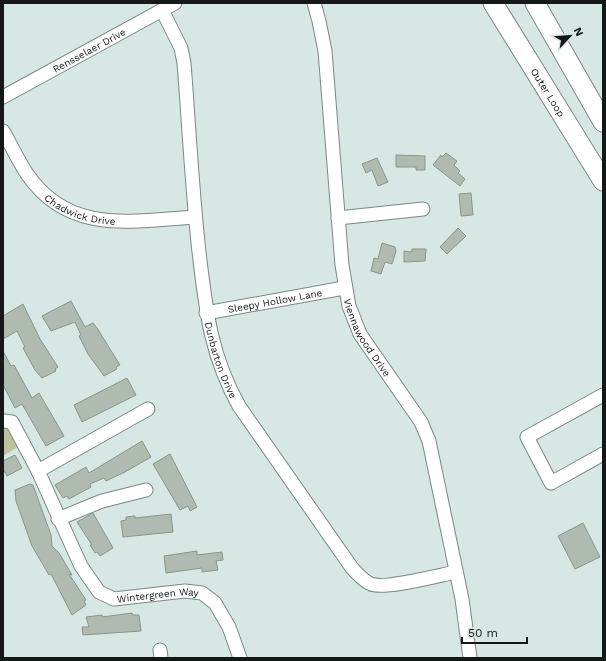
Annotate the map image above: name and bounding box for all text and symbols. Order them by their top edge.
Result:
north arrow [550,16,590,56]
text: N [571,25,586,38]
street label: Rensselaer Drive [51,26,128,74]
street label: Outer Loop [529,66,567,119]
street label: Chadwick Drive [43,192,116,227]
street label: Sleepy Hollow Lane [227,287,323,314]
street label: Viennawood Drive [342,298,393,379]
street label: Dunbarton Drive [203,321,239,400]
street label: Wintergreen Way [116,585,200,604]
scale bar [462,619,527,645]
text: 50 m [468,626,498,640]

